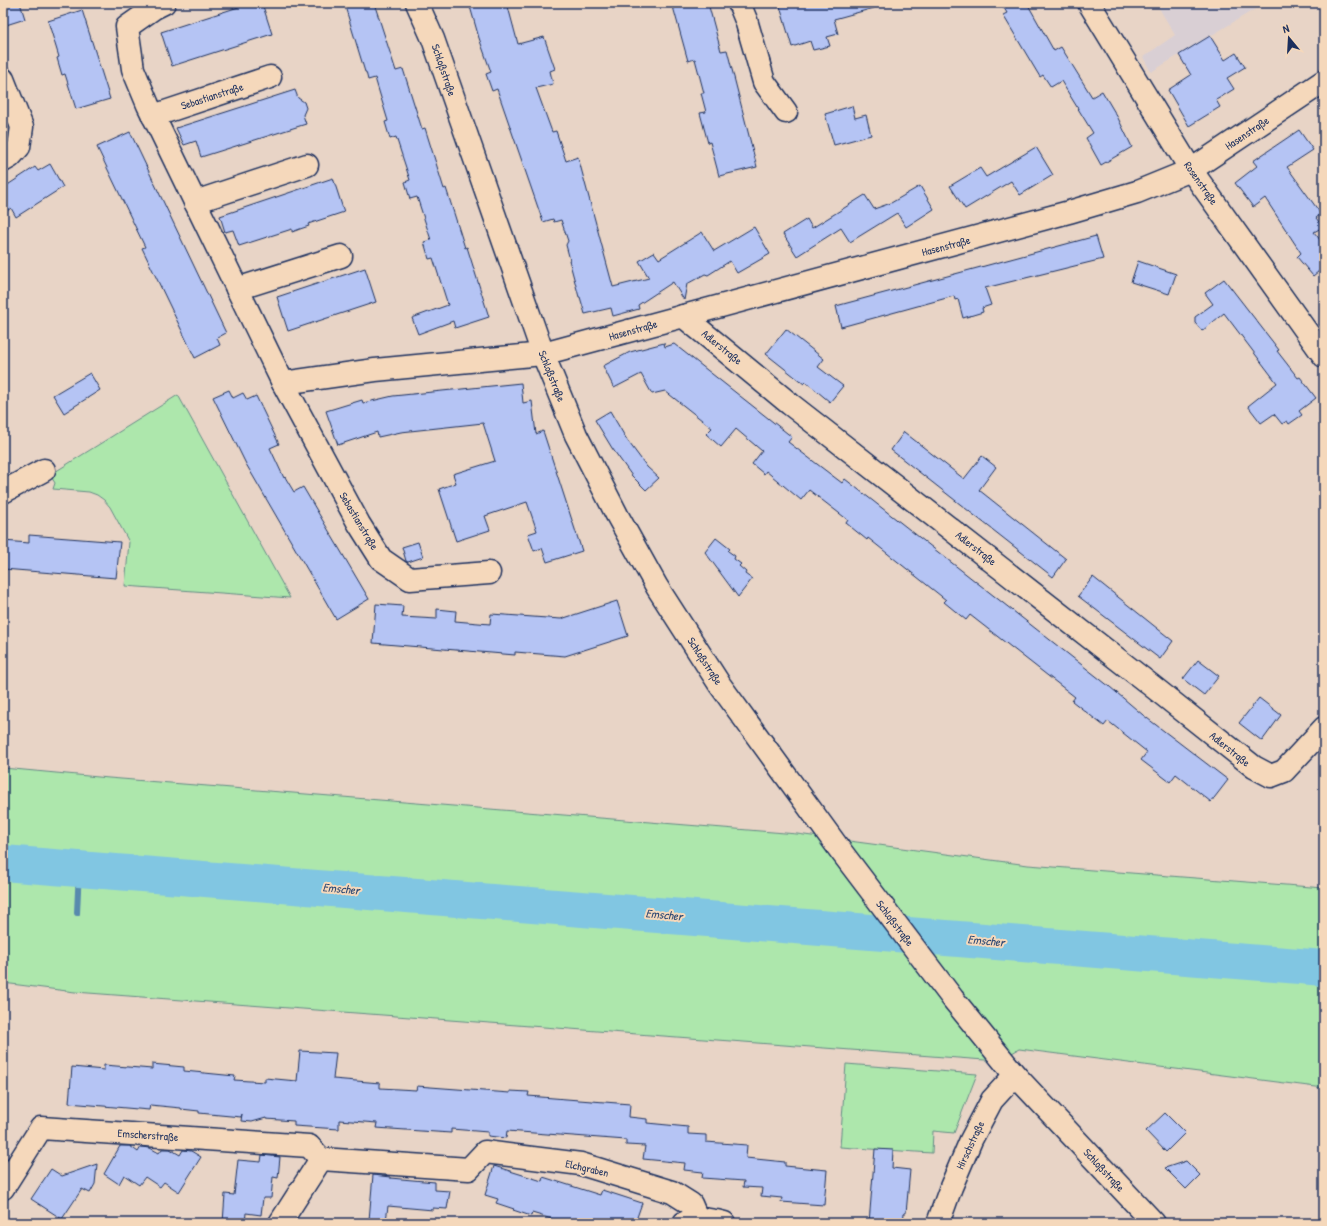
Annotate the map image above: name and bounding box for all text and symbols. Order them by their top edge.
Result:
north arrow [1269,18,1309,58]
text: N [1281,21,1291,36]
street label: Schloßstraße [429,42,460,98]
street label: Sebastianstraße [179,79,246,113]
street label: Hasenstraße [1222,113,1272,153]
street label: Rosenstraße [1181,159,1221,208]
street label: Hasenstraße [920,233,972,259]
street label: Hasenstraße [607,316,659,344]
street label: Adlerstraße [699,326,746,368]
street label: Schloßstraße [535,348,569,404]
street label: Sebastianstraße [336,490,382,553]
street label: Adlerstraße [953,528,1000,569]
street label: Schloßstraße [684,635,726,688]
street label: Adlerstraße [1207,728,1254,770]
water label: Emscher [322,878,362,899]
street label: Schloßstraße [873,897,917,949]
water label: Emscher [645,904,685,925]
water label: Emscher [967,930,1007,951]
street label: Hirschstraße [953,1118,988,1171]
street label: Emscherstraße [117,1126,179,1144]
street label: Schloßstraße [1081,1146,1128,1195]
street label: Elchgraben [564,1156,610,1180]

